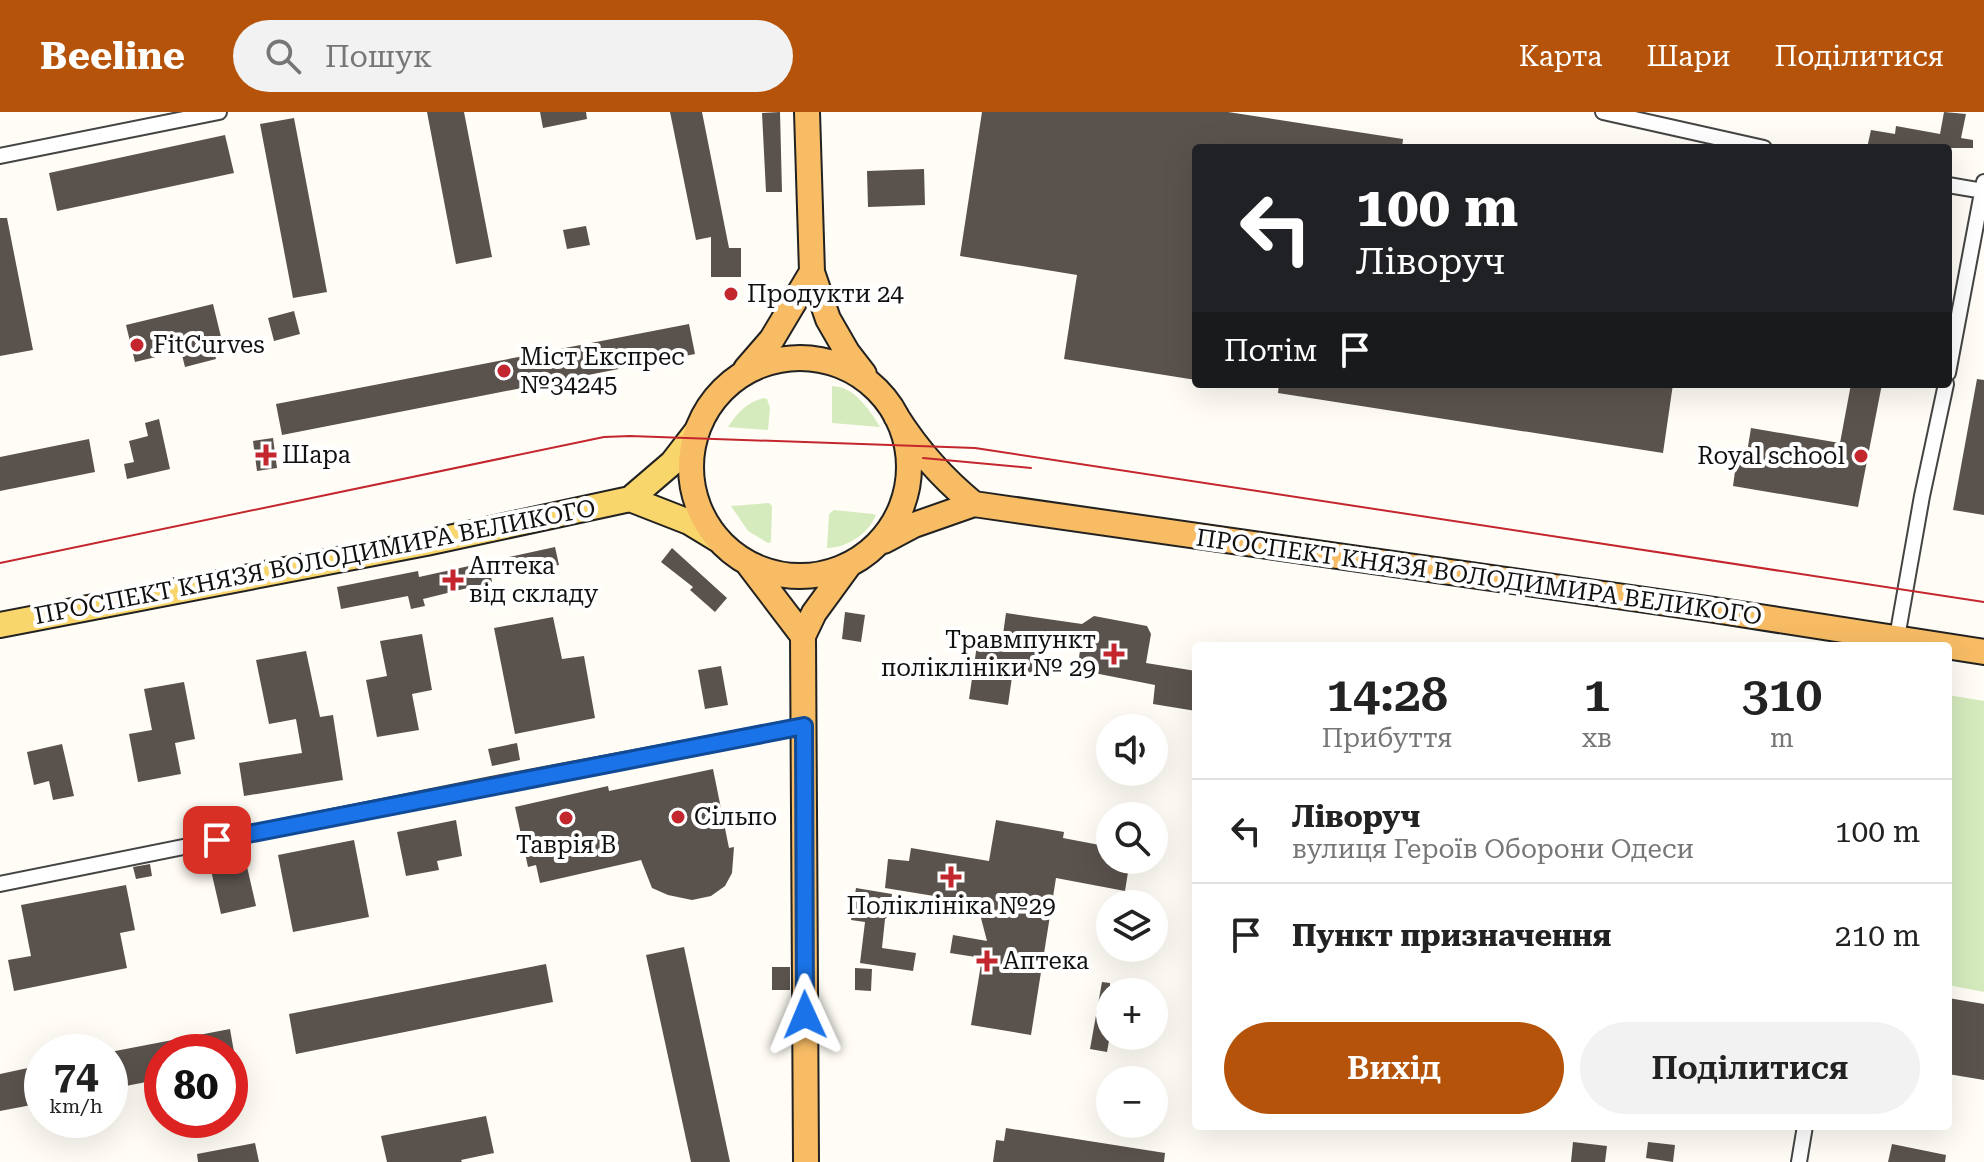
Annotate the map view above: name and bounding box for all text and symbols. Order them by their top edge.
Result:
search box [233,20,793,92]
text: Beeline [40,34,185,78]
icon: search [261,34,305,78]
text: Пошук [325,39,432,74]
text: Карта [1519,40,1603,73]
text: Шари [1647,40,1731,73]
text: Поділитися [1775,40,1944,73]
text: 100 m [1356,174,1518,240]
icon: left [1224,176,1328,280]
text: Ліворуч [1356,241,1505,283]
place label: Продукти 24 [747,280,904,308]
marker: Продукти 24 [722,285,740,303]
icon: arrive [1333,328,1377,372]
place label: FitCurves [153,331,265,359]
text: Потім [1224,333,1317,368]
marker: FitCurves [128,336,146,354]
place label: Міст Експрес №34245 [520,343,685,399]
marker: Міст Експрес №34245 [495,362,513,380]
place label: Шара [282,441,351,469]
place label: Royal school [1697,442,1845,470]
marker: Шара [257,446,275,464]
marker: Royal school [1852,447,1870,465]
street label: ПРОСПЕКТ КНЯЗЯ ВОЛОДИМИРА ВЕЛИКОГО [32,494,598,630]
street label: ПРОСПЕКТ КНЯЗЯ ВОЛОДИМИРА ВЕЛИКОГО [1194,523,1764,631]
place label: Аптека від складу [469,552,599,608]
marker: Аптека від складу [444,571,462,589]
place label: Травмпункт поліклініки № 29 [881,626,1096,682]
marker: Травмпункт поліклініки № 29 [1103,643,1125,665]
text: 14:28 [1326,667,1448,723]
text: 1 [1584,667,1610,723]
text: 310 [1742,667,1822,723]
map controls [1096,714,1168,1138]
button: sound [1096,714,1168,786]
text: Прибуття [1322,723,1452,753]
text: хв [1582,723,1612,753]
text: m [1770,723,1794,753]
text: Ліворуч [1292,799,1420,834]
button: search [1096,802,1168,874]
place label: Сільпо [694,803,777,831]
pin [183,806,251,874]
marker: Сільпо [669,808,687,826]
marker: Таврія В [557,809,575,827]
icon: left [1224,809,1268,853]
text: 100 m [1835,814,1920,849]
icon: arrive [195,818,239,862]
place label: Таврія В [516,831,616,859]
text: вулиця Героїв Оборони Одеси [1292,834,1694,864]
marker: Поліклініка №29 [940,866,962,888]
button: layers [1096,890,1168,962]
place label: Поліклініка №29 [846,892,1056,920]
icon: arrive [1224,913,1268,957]
text: Пункт призначення [1292,918,1611,953]
text: 210 m [1835,918,1920,953]
place label: Аптека [1003,947,1089,975]
marker: Аптека [978,952,996,970]
position arrow [763,973,847,1057]
button: + [1096,978,1168,1050]
button: Вихід [1224,1022,1564,1114]
button: Поділитися [1580,1022,1920,1114]
speed limit sign: 80 [144,1034,248,1138]
text: 74 [54,1052,98,1099]
button: − [1096,1066,1168,1138]
text: km/h [49,1094,103,1118]

